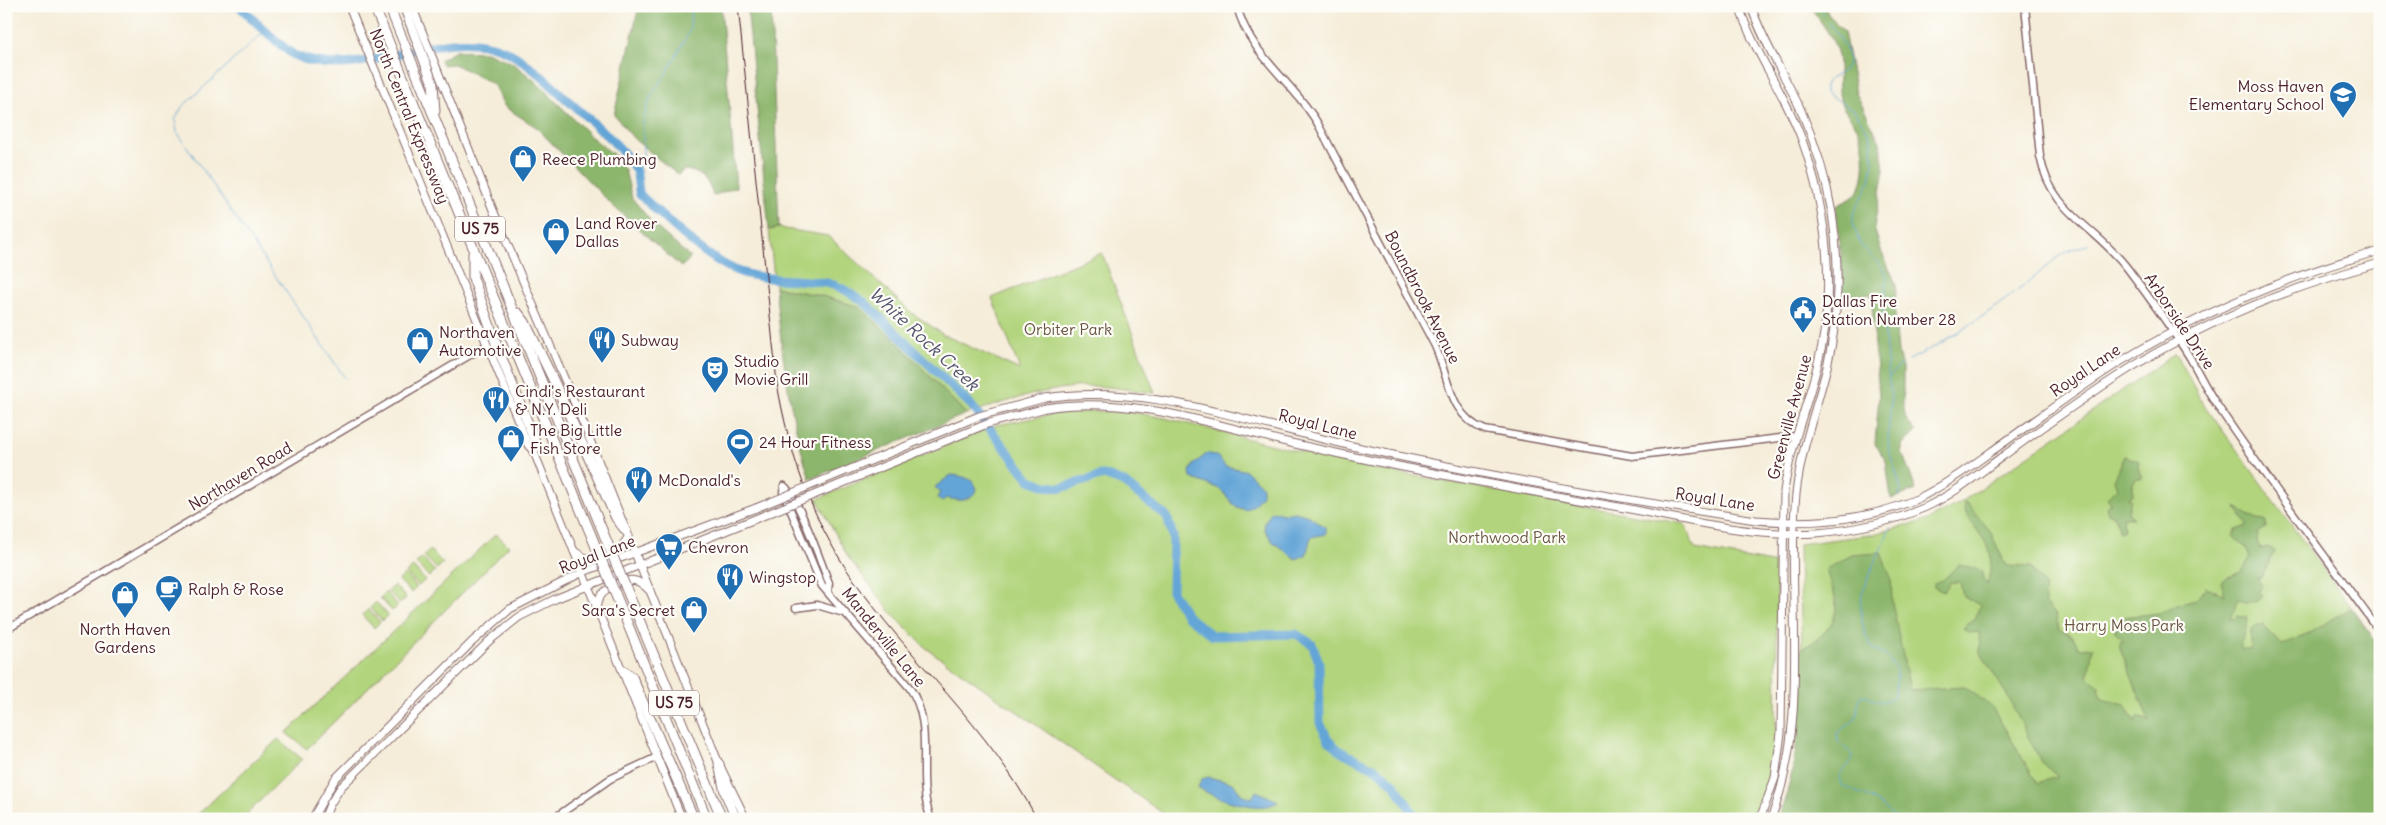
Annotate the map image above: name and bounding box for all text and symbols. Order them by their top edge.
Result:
street label: North Central Expressway [366,25,454,207]
place label: Moss Haven Elementary School [2189,76,2324,114]
school or university icon: Moss Haven Elementary School [2328,80,2358,119]
shop icon: Reece Plumbing [508,144,538,183]
place label: Reece Plumbing [542,149,657,169]
place label: Land Rover Dallas [575,213,658,251]
road number: US 75 [455,216,505,242]
shop icon: Land Rover Dallas [541,217,571,256]
street label: Boundbrook Avenue [1381,227,1465,367]
street label: Arborside Drive [2140,269,2220,373]
water label: White Rock Creek [865,282,985,397]
place label: Dallas Fire Station Number 28 [1822,291,1956,329]
public building icon: Dallas Fire Station Number 28 [1788,295,1818,334]
park label: Orbiter Park [1024,319,1112,339]
place label: Northaven Automotive [439,322,521,360]
restaurant icon: Subway [587,325,617,364]
shop icon: Northaven Automotive [405,326,435,365]
place label: Subway [621,330,679,350]
street label: Royal Lane [2046,339,2124,401]
place label: Studio Movie Grill [734,351,808,389]
street label: Greenville Avenue [1763,352,1815,482]
theatre icon: Studio Movie Grill [700,355,730,394]
place label: Cindi's Restaurant & N.Y. Deli [515,381,646,419]
restaurant icon: Cindi's Restaurant & N.Y. Deli [481,385,511,424]
street label: Royal Lane [1277,405,1359,443]
place label: The Big Little Fish Store [530,420,622,458]
shop icon: The Big Little Fish Store [496,424,526,463]
sports icon: 24 Hour Fitness [725,427,755,466]
place label: 24 Hour Fitness [759,432,871,452]
street label: Northaven Road [185,437,295,515]
restaurant icon: McDonald's [624,465,654,504]
place label: McDonald's [658,470,741,490]
street label: Royal Lane [1674,483,1756,515]
park label: Northwood Park [1448,527,1566,547]
street label: Royal Lane [556,530,638,578]
supermarket icon: Chevron [654,532,684,571]
place label: Chevron [688,537,749,557]
restaurant icon: Wingstop [715,562,745,601]
place label: Wingstop [749,567,816,587]
cafe icon: Ralph & Rose [154,574,184,613]
place label: Ralph & Rose [188,579,284,599]
shop icon: North Haven Gardens [110,580,140,619]
street label: Manderville Lane [838,583,930,691]
shop icon: Sara's Secret [679,595,709,634]
place label: Sara's Secret [582,600,676,620]
park label: Harry Moss Park [2064,615,2184,635]
place label: North Haven Gardens [79,619,171,657]
road number: US 75 [649,690,699,716]

